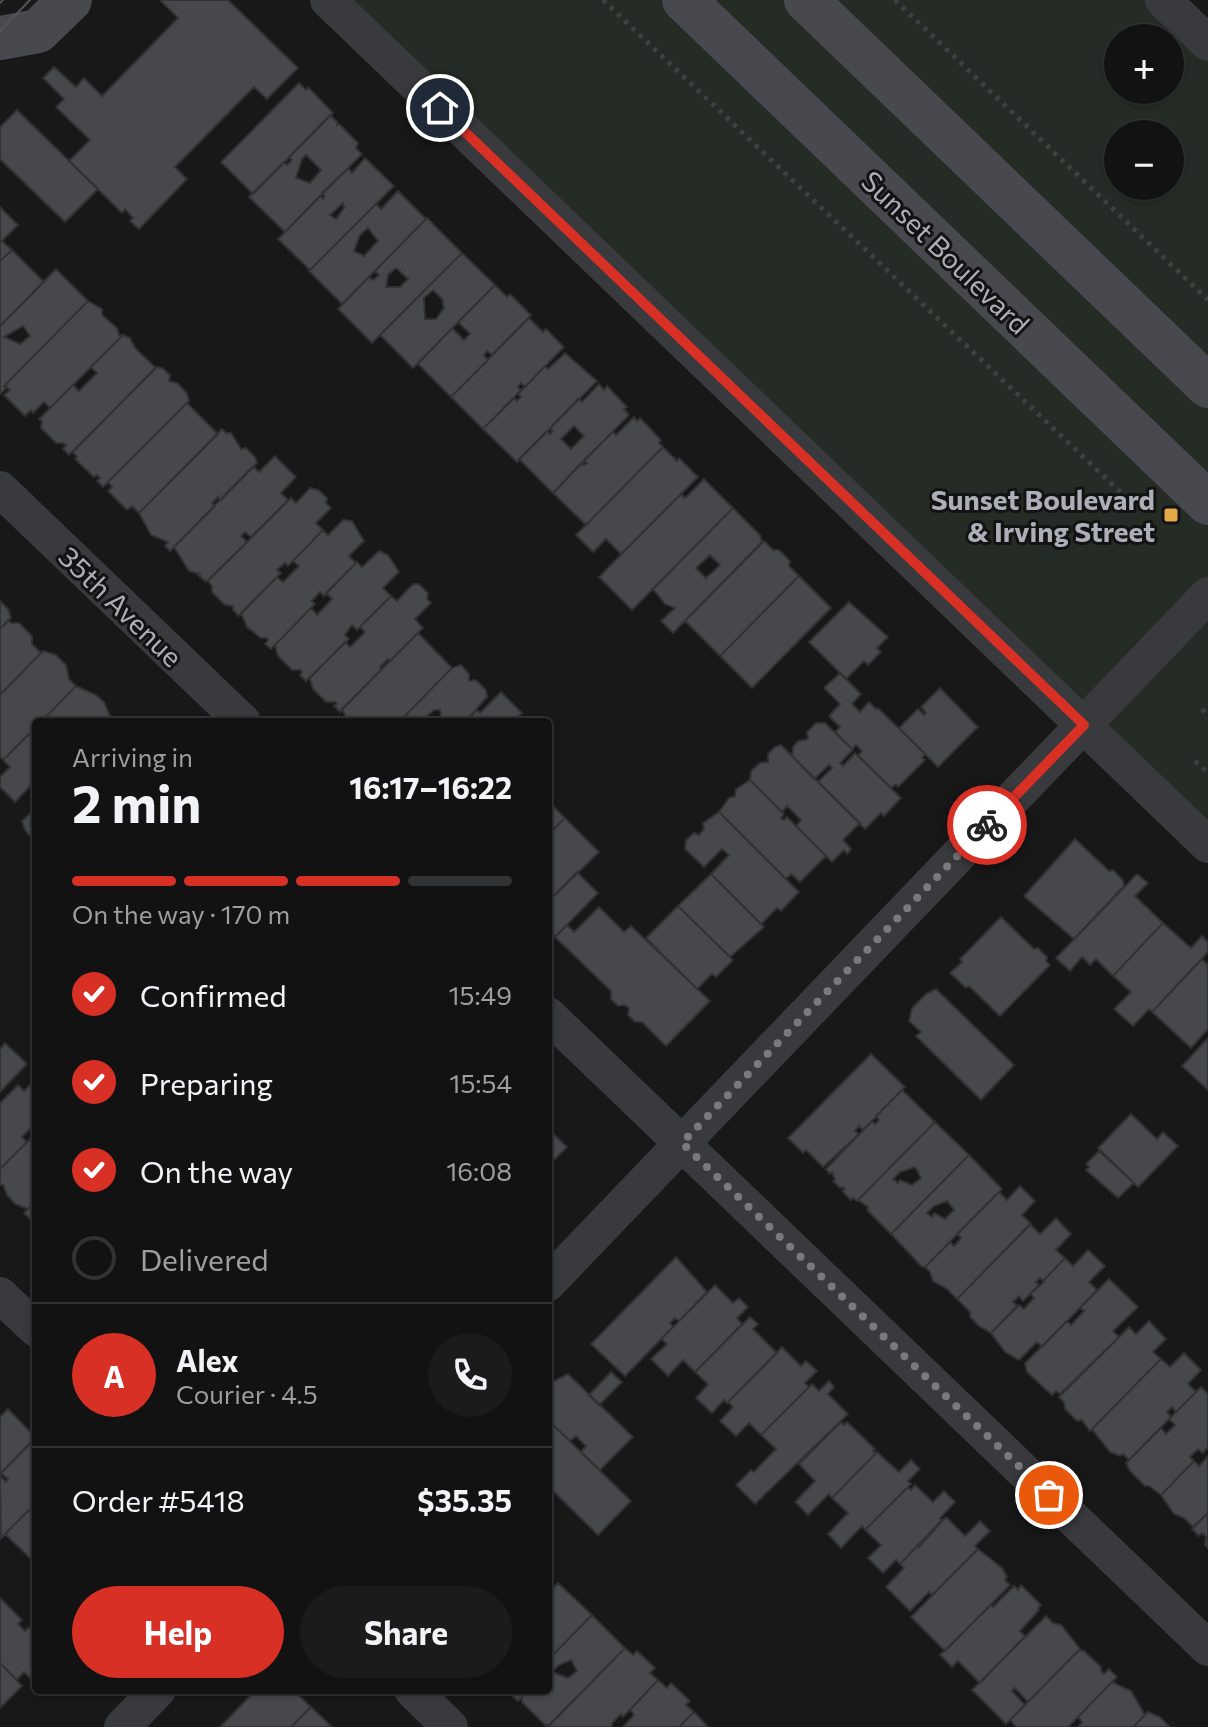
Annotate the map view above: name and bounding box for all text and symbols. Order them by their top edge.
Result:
map controls [1104,24,1184,200]
button: + [1104,24,1184,104]
pin [406,74,474,142]
icon: home [418,86,462,130]
button: − [1104,120,1184,200]
street label: Sunset Boulevard [855,163,1037,341]
place label: Sunset Boulevard & Irving Street [931,482,1155,548]
marker: Sunset Boulevard & Irving Street [1162,506,1180,524]
street label: 35th Avenue [52,539,190,673]
text: Arriving in [72,741,193,772]
text: 16:17–16:22 [349,768,512,805]
text: 2 min [72,770,201,834]
courier [947,785,1027,865]
icon: bike [965,803,1009,847]
text: On the way · 170 m [72,898,290,929]
icon: check [72,972,116,1016]
text: Confirmed [140,976,287,1013]
text: 15:49 [448,979,512,1010]
icon: check [72,1060,116,1104]
text: Preparing [140,1064,273,1101]
text: 15:54 [449,1067,512,1098]
icon: check [72,1148,116,1192]
text: On the way [140,1152,293,1189]
text: 16:08 [446,1155,512,1186]
text: Delivered [140,1240,269,1277]
button: phone [428,1333,512,1417]
text: Alex [176,1341,239,1378]
text: A [103,1357,125,1394]
text: Courier · 4.5 [176,1378,318,1409]
pin [1015,1461,1083,1529]
icon: bag [1027,1473,1071,1517]
text: Order #5418 [72,1481,245,1518]
text: $35.35 [417,1481,512,1518]
button: Help [72,1586,284,1678]
button: Share [300,1586,512,1678]

